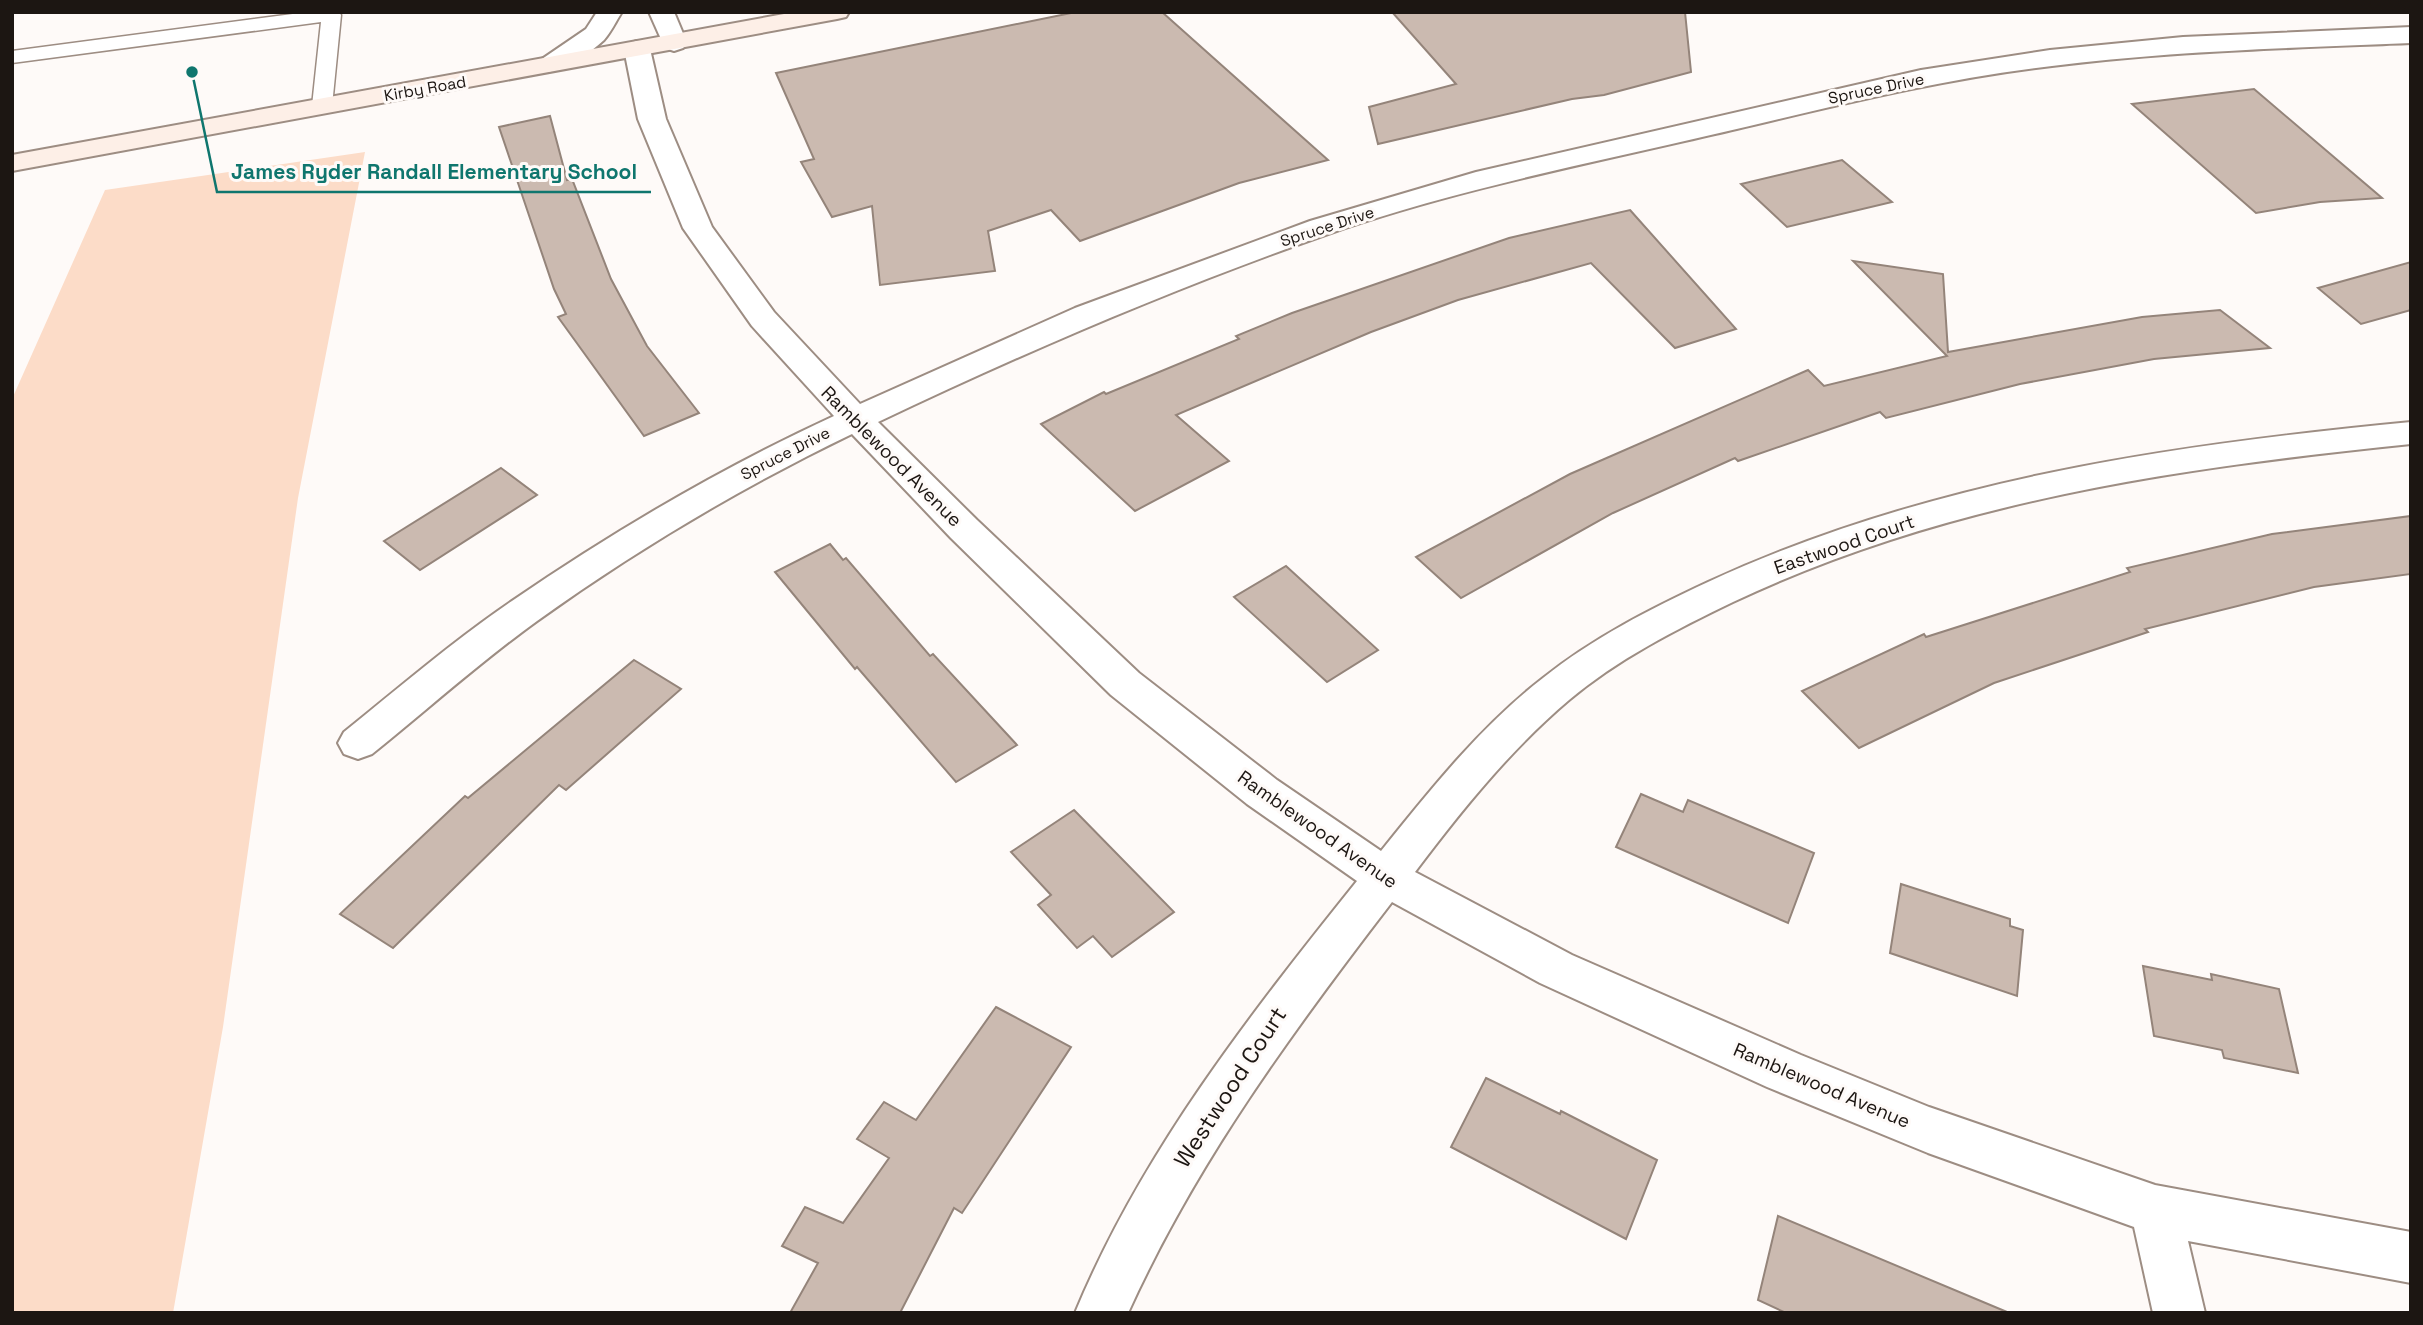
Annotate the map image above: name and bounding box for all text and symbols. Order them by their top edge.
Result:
street label: Spruce Drive [1826,68,1926,109]
street label: Kirby Road [382,71,468,106]
callout: James Ryder Randall Elementary School [217,150,651,192]
text: James Ryder Randall Elementary School [231,158,637,185]
street label: Spruce Drive [1278,201,1377,252]
street label: Ramblewood Avenue [816,380,968,532]
street label: Spruce Drive [737,422,833,485]
street label: Eastwood Court [1771,509,1918,580]
street label: Ramblewood Avenue [1233,765,1403,894]
street label: Westwood Court [1167,1001,1293,1173]
street label: Ramblewood Avenue [1730,1037,1914,1134]

